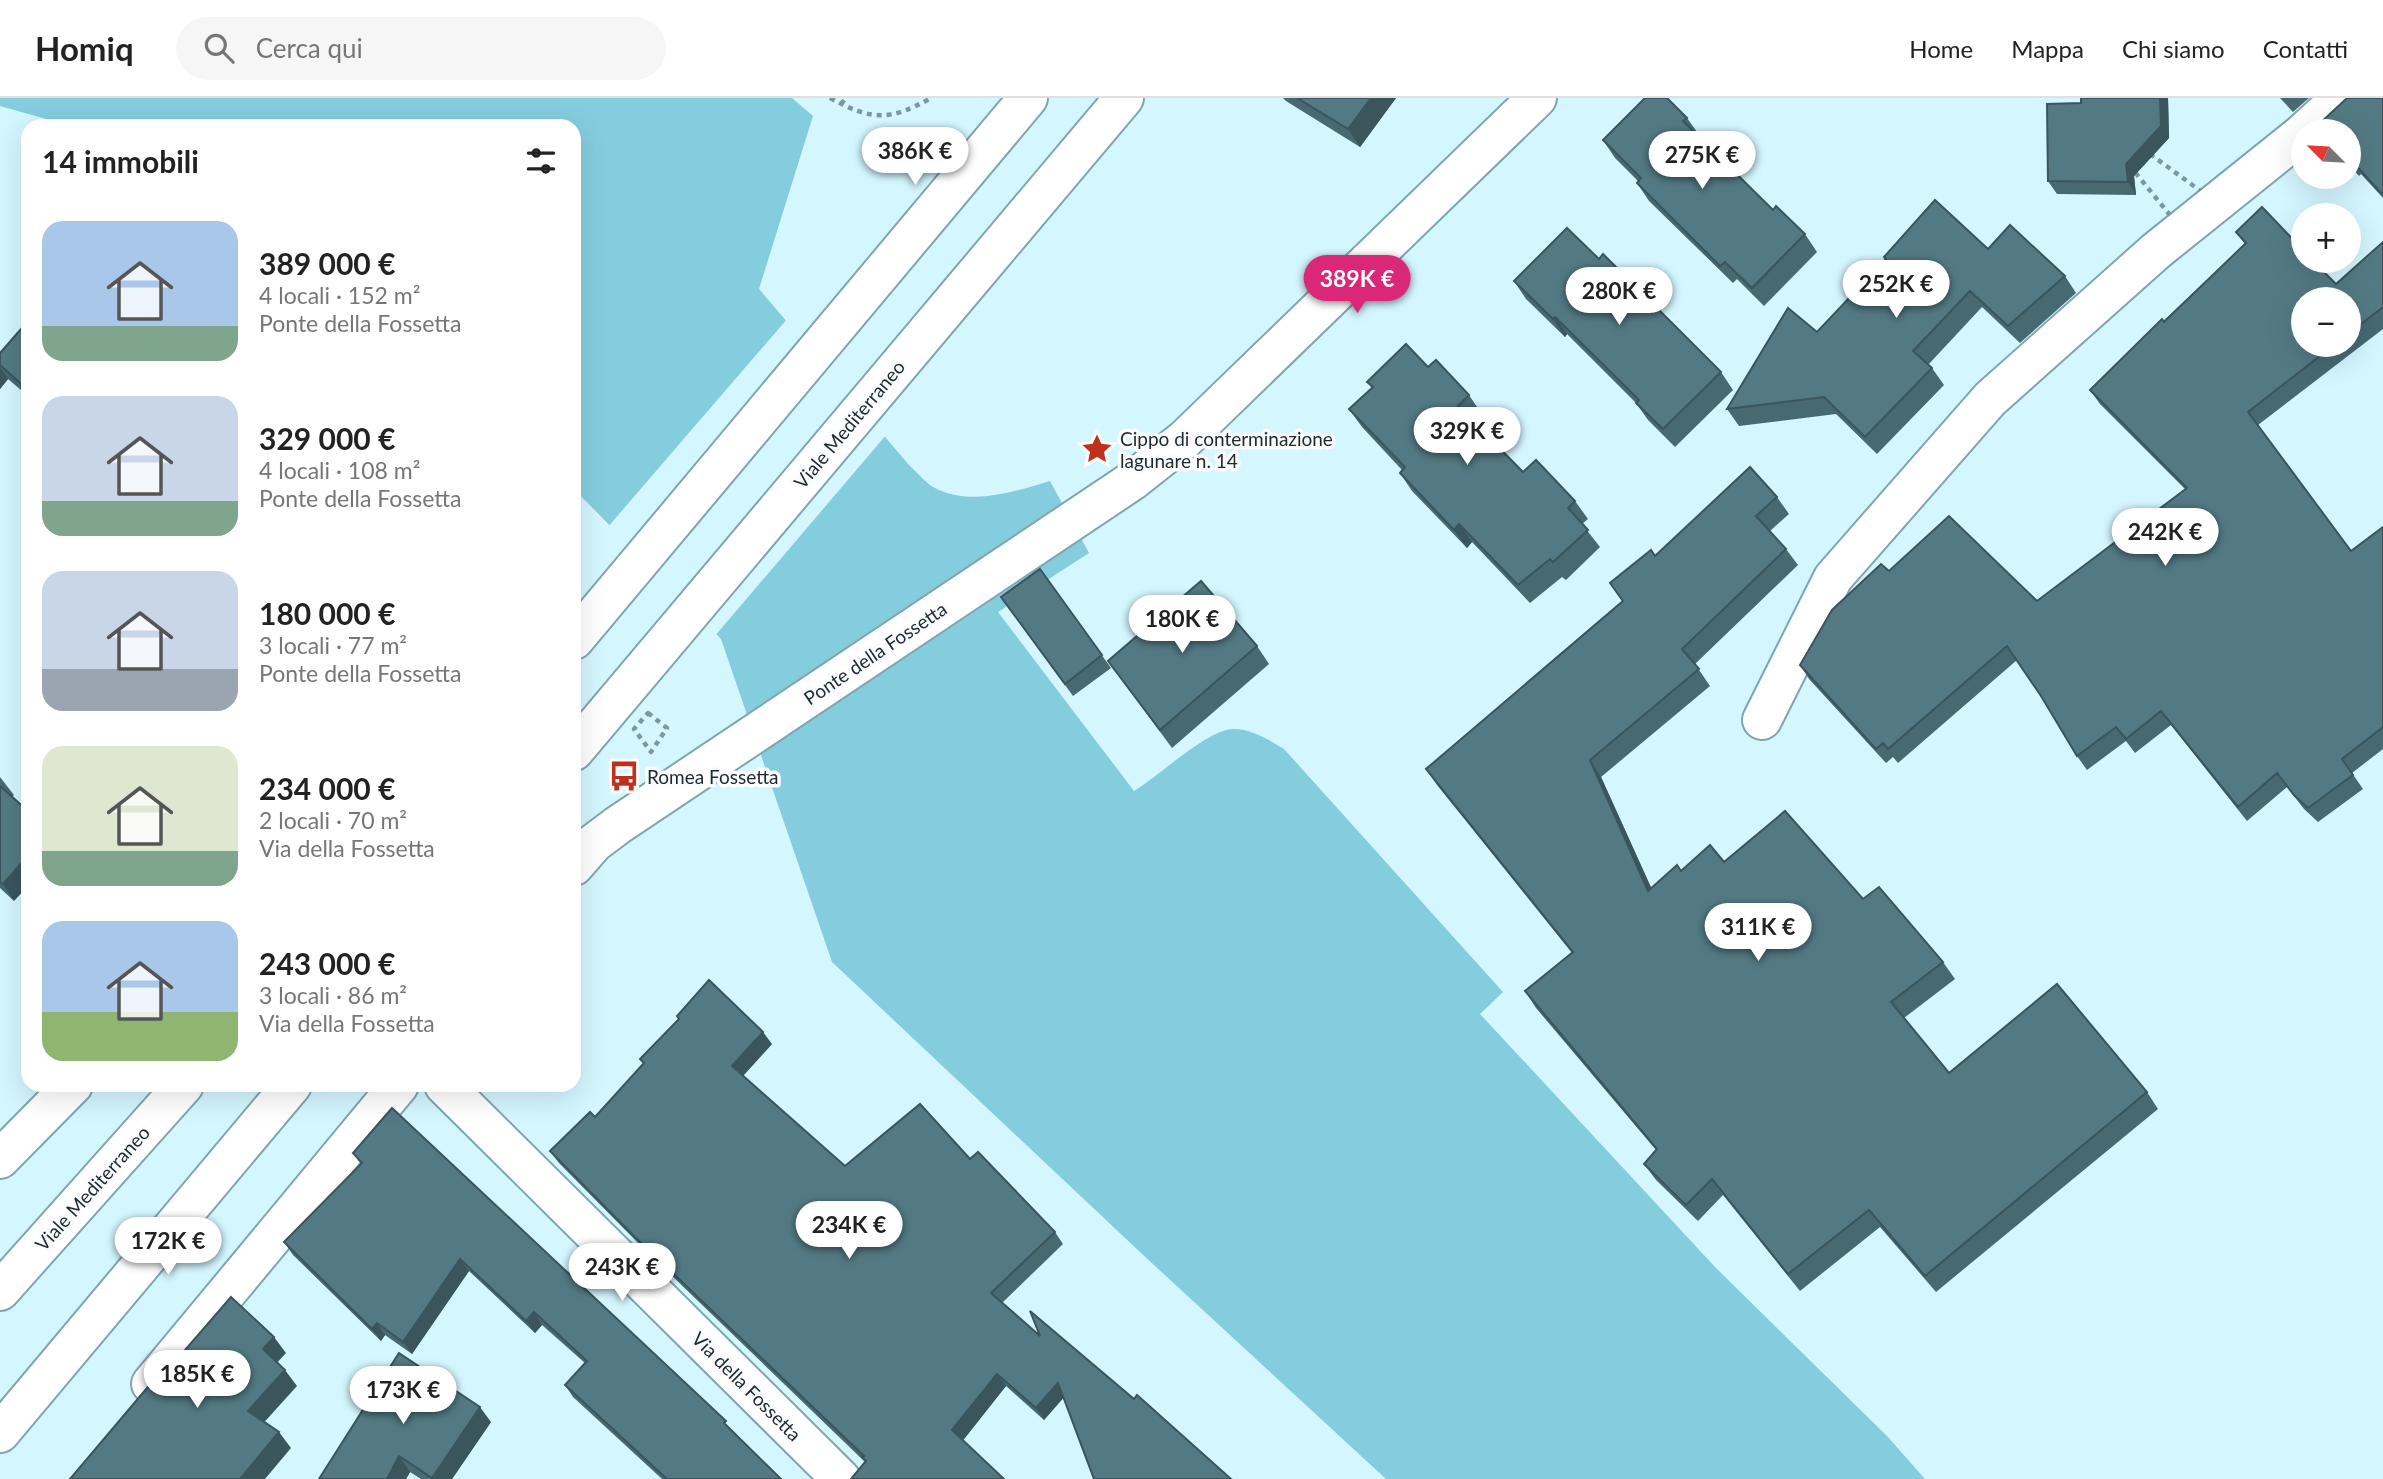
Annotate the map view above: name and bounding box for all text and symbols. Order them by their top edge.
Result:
search box [176,17,666,80]
text: Homiq [35,28,134,68]
icon: search [200,29,238,67]
text: Cerca qui [256,32,363,64]
text: Home [1909,34,1973,63]
text: Mappa [2011,34,2084,63]
text: Chi siamo [2122,34,2225,63]
text: Contatti [2263,34,2348,63]
north arrow [2291,119,2361,189]
map controls [2291,119,2361,357]
pin: 386K € [858,127,972,187]
pin: 275K € [1645,132,1759,191]
text: 386K € [878,136,952,164]
text: 275K € [1665,140,1739,168]
icon: filters [522,142,560,180]
text: 14 immobili [42,143,199,179]
button: + [2291,203,2361,273]
text: 389 000 € [259,245,395,281]
icon: home [98,249,182,333]
pin: 389K € [1300,256,1414,315]
pin: 252K € [1839,260,1953,320]
text: 389K € [1320,264,1394,292]
pin: 280K € [1562,268,1676,327]
text: 252K € [1859,269,1933,297]
text: 280K € [1582,276,1656,304]
text: 4 locali · 152 m² [259,281,420,309]
button: − [2291,287,2361,357]
text: Ponte della Fossetta [259,309,462,337]
street label: Viale Mediterraneo [789,355,909,493]
pin: 329K € [1410,408,1524,467]
text: 329K € [1430,416,1504,444]
text: 329 000 € [259,420,395,456]
icon: home [98,424,182,508]
place label: Cippo di conterminazione lagunare n. 14 [1120,427,1333,472]
place icon: Cippo di conterminazione lagunare n. 14 [1080,432,1114,466]
text: 4 locali · 108 m² [259,456,420,484]
text: Ponte della Fossetta [259,484,462,512]
pin: 242K € [2108,508,2222,568]
text: 242K € [2128,517,2202,545]
text: 180 000 € [259,595,395,631]
pin: 180K € [1125,596,1239,655]
street label: Ponte della Fossetta [799,597,951,709]
icon: home [98,599,182,683]
text: 180K € [1145,604,1219,632]
text: 3 locali · 77 m² [259,631,407,659]
text: Ponte della Fossetta [259,659,462,687]
bus stop icon: Romea Fossetta [607,759,641,793]
place label: Romea Fossetta [647,765,779,788]
text: 234 000 € [259,770,395,806]
icon: home [98,774,182,858]
text: 2 locali · 70 m² [259,806,407,834]
text: Via della Fossetta [259,834,435,862]
pin: 311K € [1701,904,1815,963]
text: 311K € [1721,912,1795,940]
text: 243 000 € [259,945,395,981]
icon: home [98,949,182,1033]
text: 3 locali · 86 m² [259,981,407,1009]
text: Via della Fossetta [259,1009,435,1037]
street label: Viale Mediterraneo [30,1121,154,1255]
pin: 234K € [792,1202,906,1261]
text: 234K € [812,1210,886,1238]
pin: 172K € [111,1218,225,1277]
text: 172K € [131,1226,205,1254]
pin: 243K € [565,1244,679,1303]
text: 243K € [585,1252,659,1280]
street label: Via della Fossetta [688,1327,806,1445]
pin: 185K € [140,1350,254,1410]
text: 185K € [160,1359,234,1387]
pin: 173K € [346,1366,460,1426]
text: 173K € [366,1375,440,1403]

